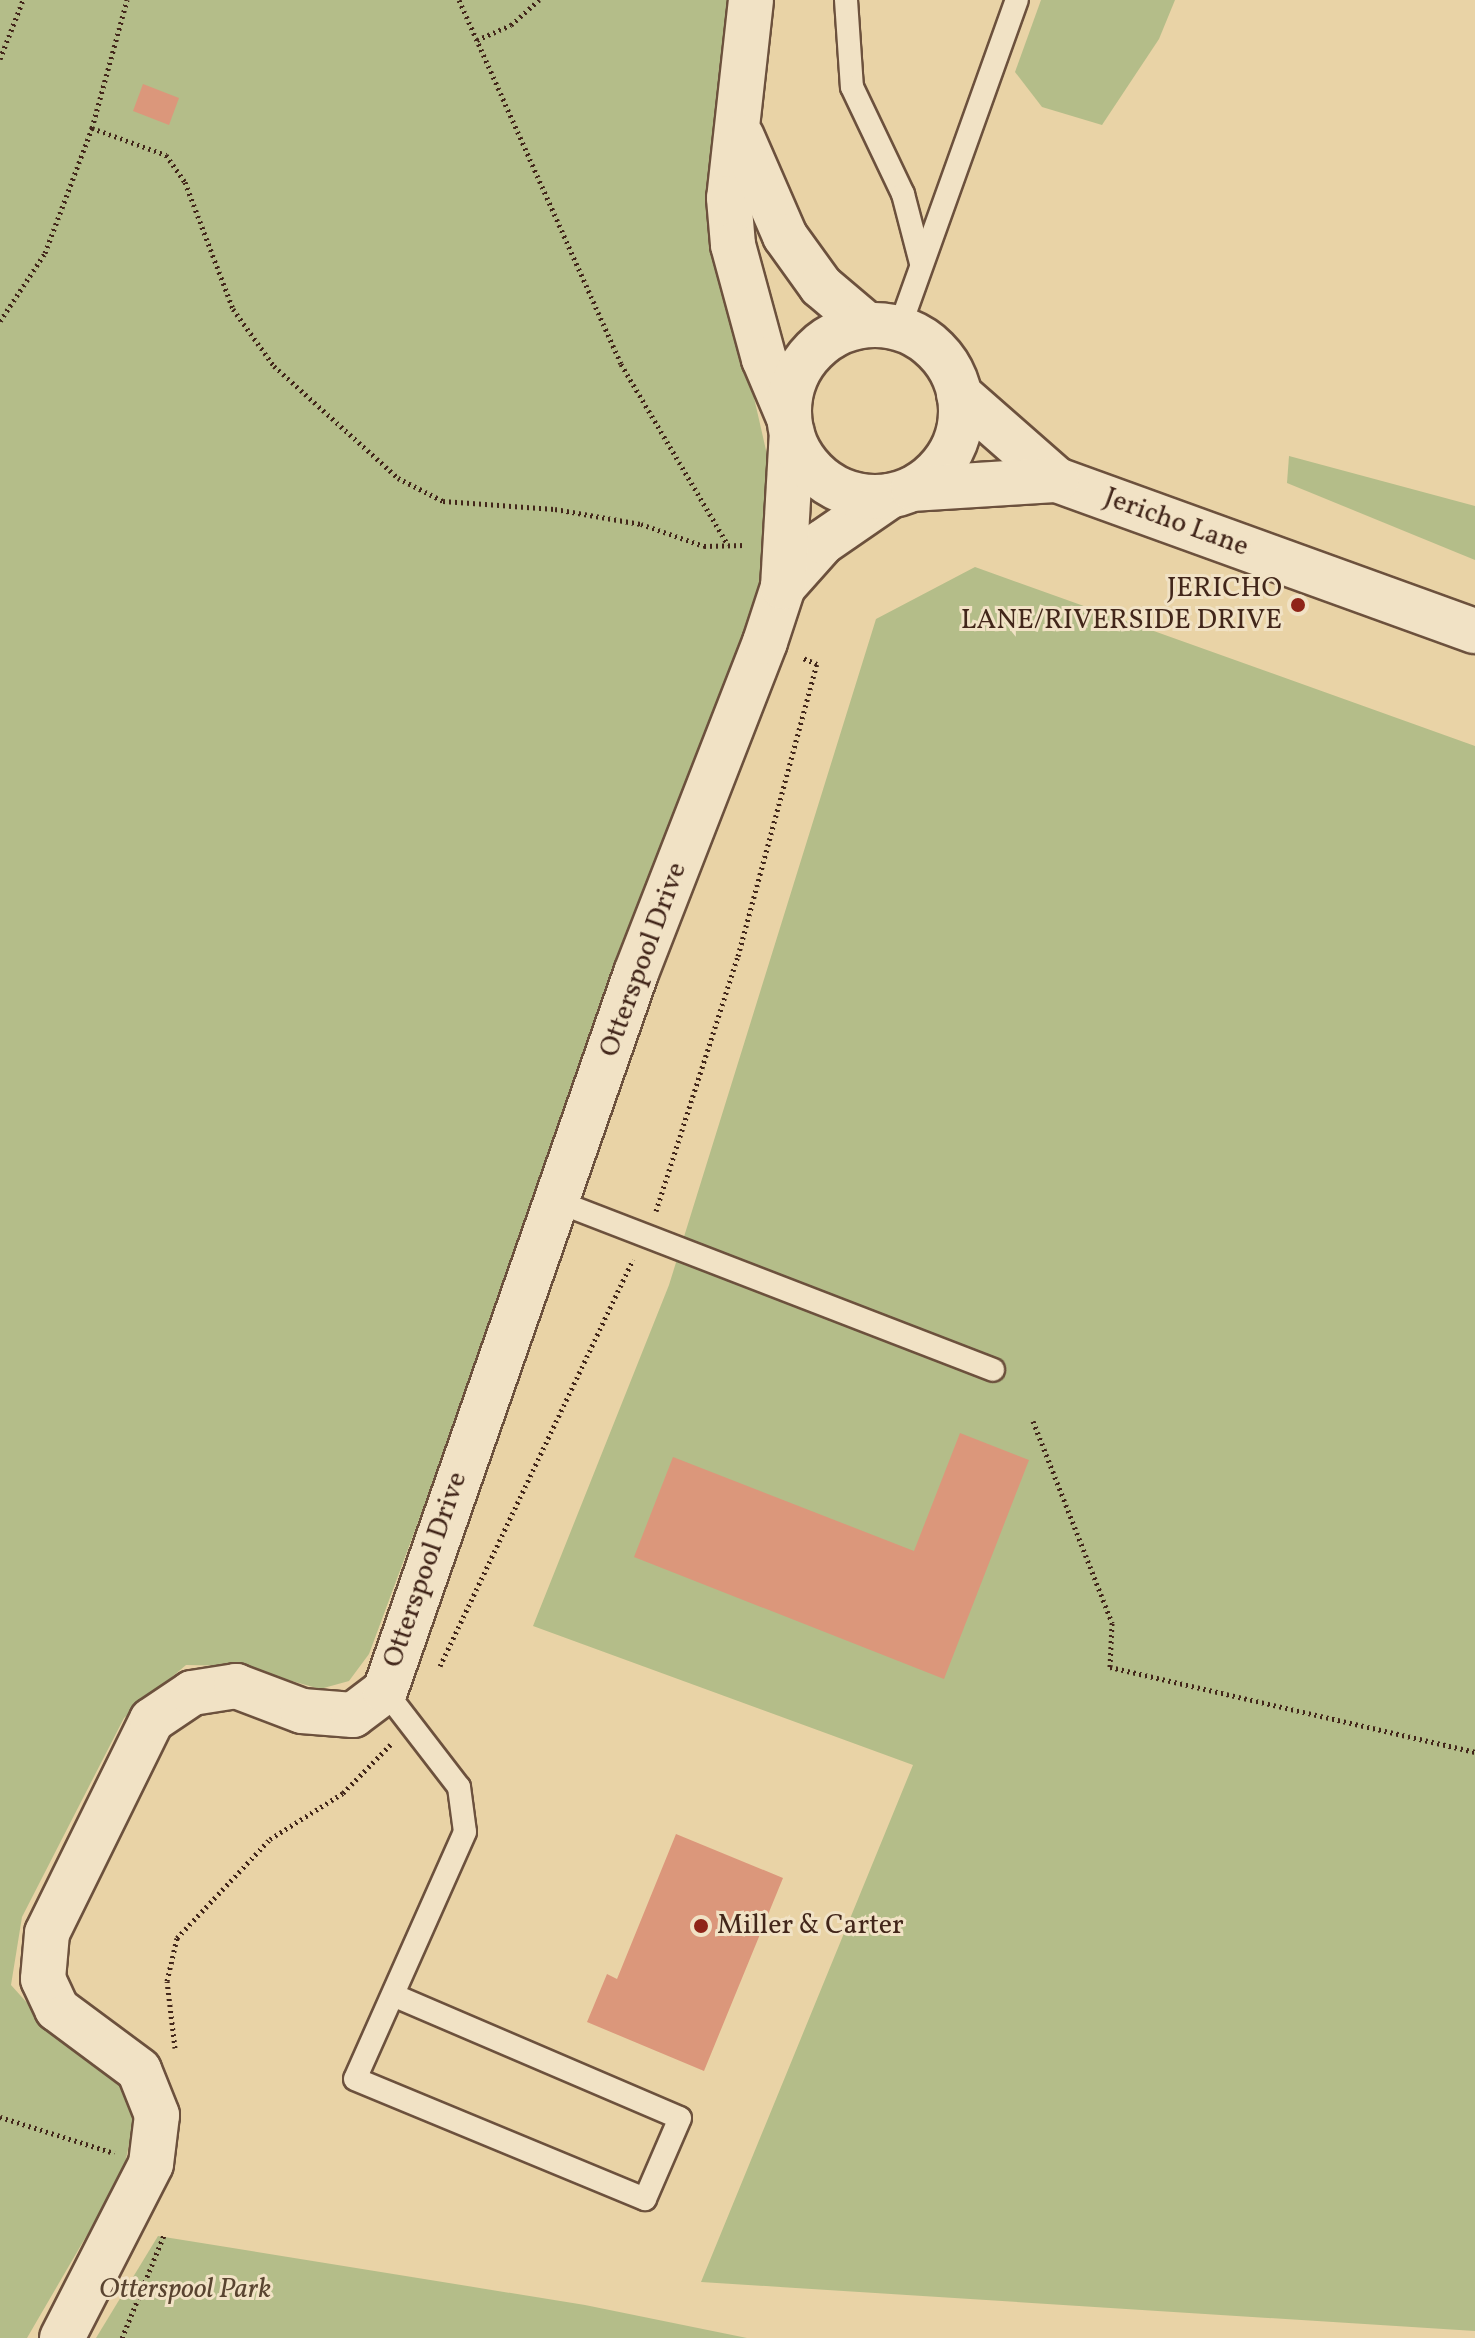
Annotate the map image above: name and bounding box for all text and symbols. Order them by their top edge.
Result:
street label: Jericho Lane [1099,481,1253,565]
place label: JERICHO LANE/RIVERSIDE DRIVE [961,572,1282,638]
marker: JERICHO LANE/RIVERSIDE DRIVE [1289,596,1307,614]
street label: Otterspool Drive [593,858,695,1062]
street label: Otterspool Drive [377,1468,475,1672]
place label: Miller & Carter [717,1909,904,1943]
marker: Miller & Carter [692,1917,710,1935]
park label: Otterspool Park [99,2273,271,2307]

